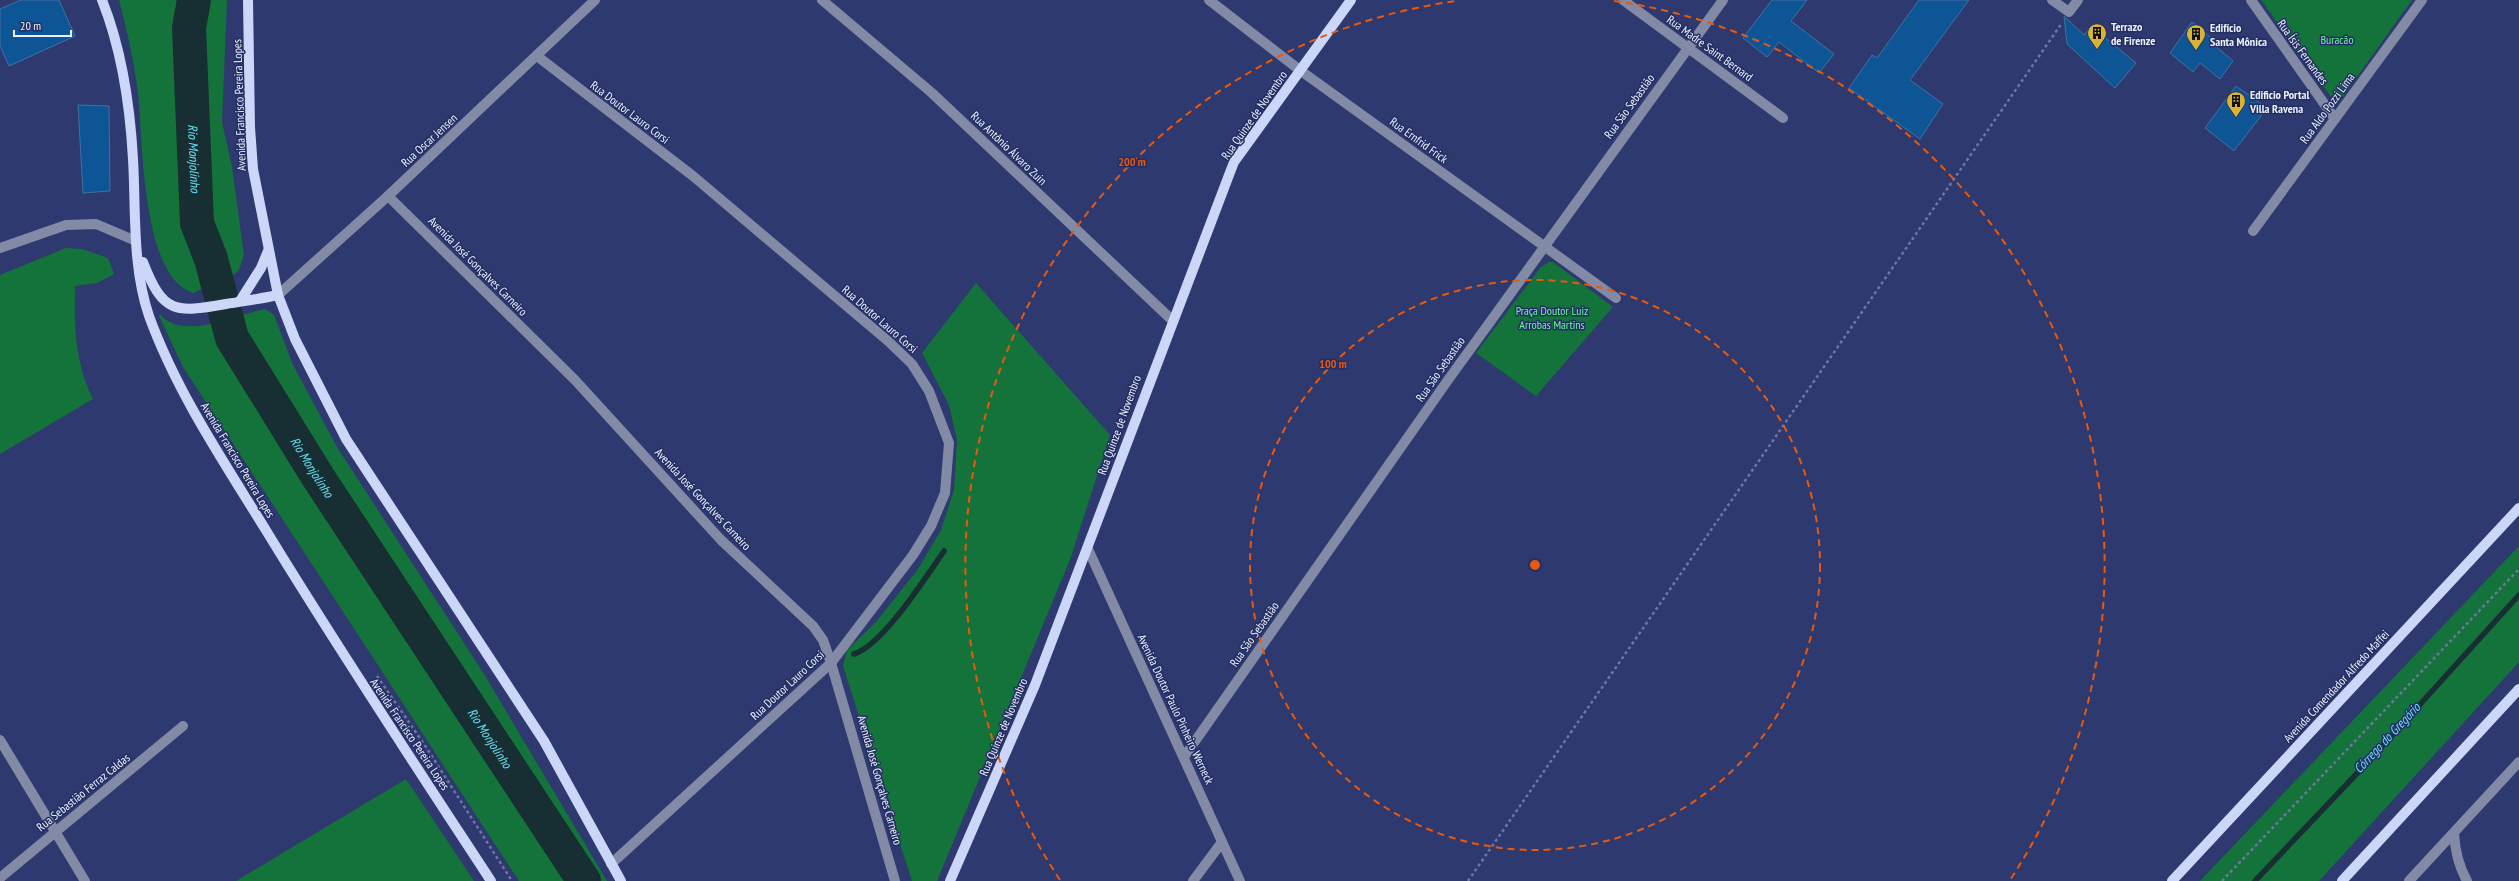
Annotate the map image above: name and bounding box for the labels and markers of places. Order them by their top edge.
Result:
place label: Terrazo de Firenze [2111,19,2155,48]
place label: Edifício Santa Mônica [2210,20,2267,49]
building icon: Terrazo de Firenze [2086,22,2108,50]
building icon: Edifício Santa Mônica [2185,23,2207,51]
place label: Edificio Portal Villa Ravena [2249,87,2309,116]
building icon: Edificio Portal Villa Ravena [2225,90,2247,118]
centre of rings [1528,558,1542,572]

